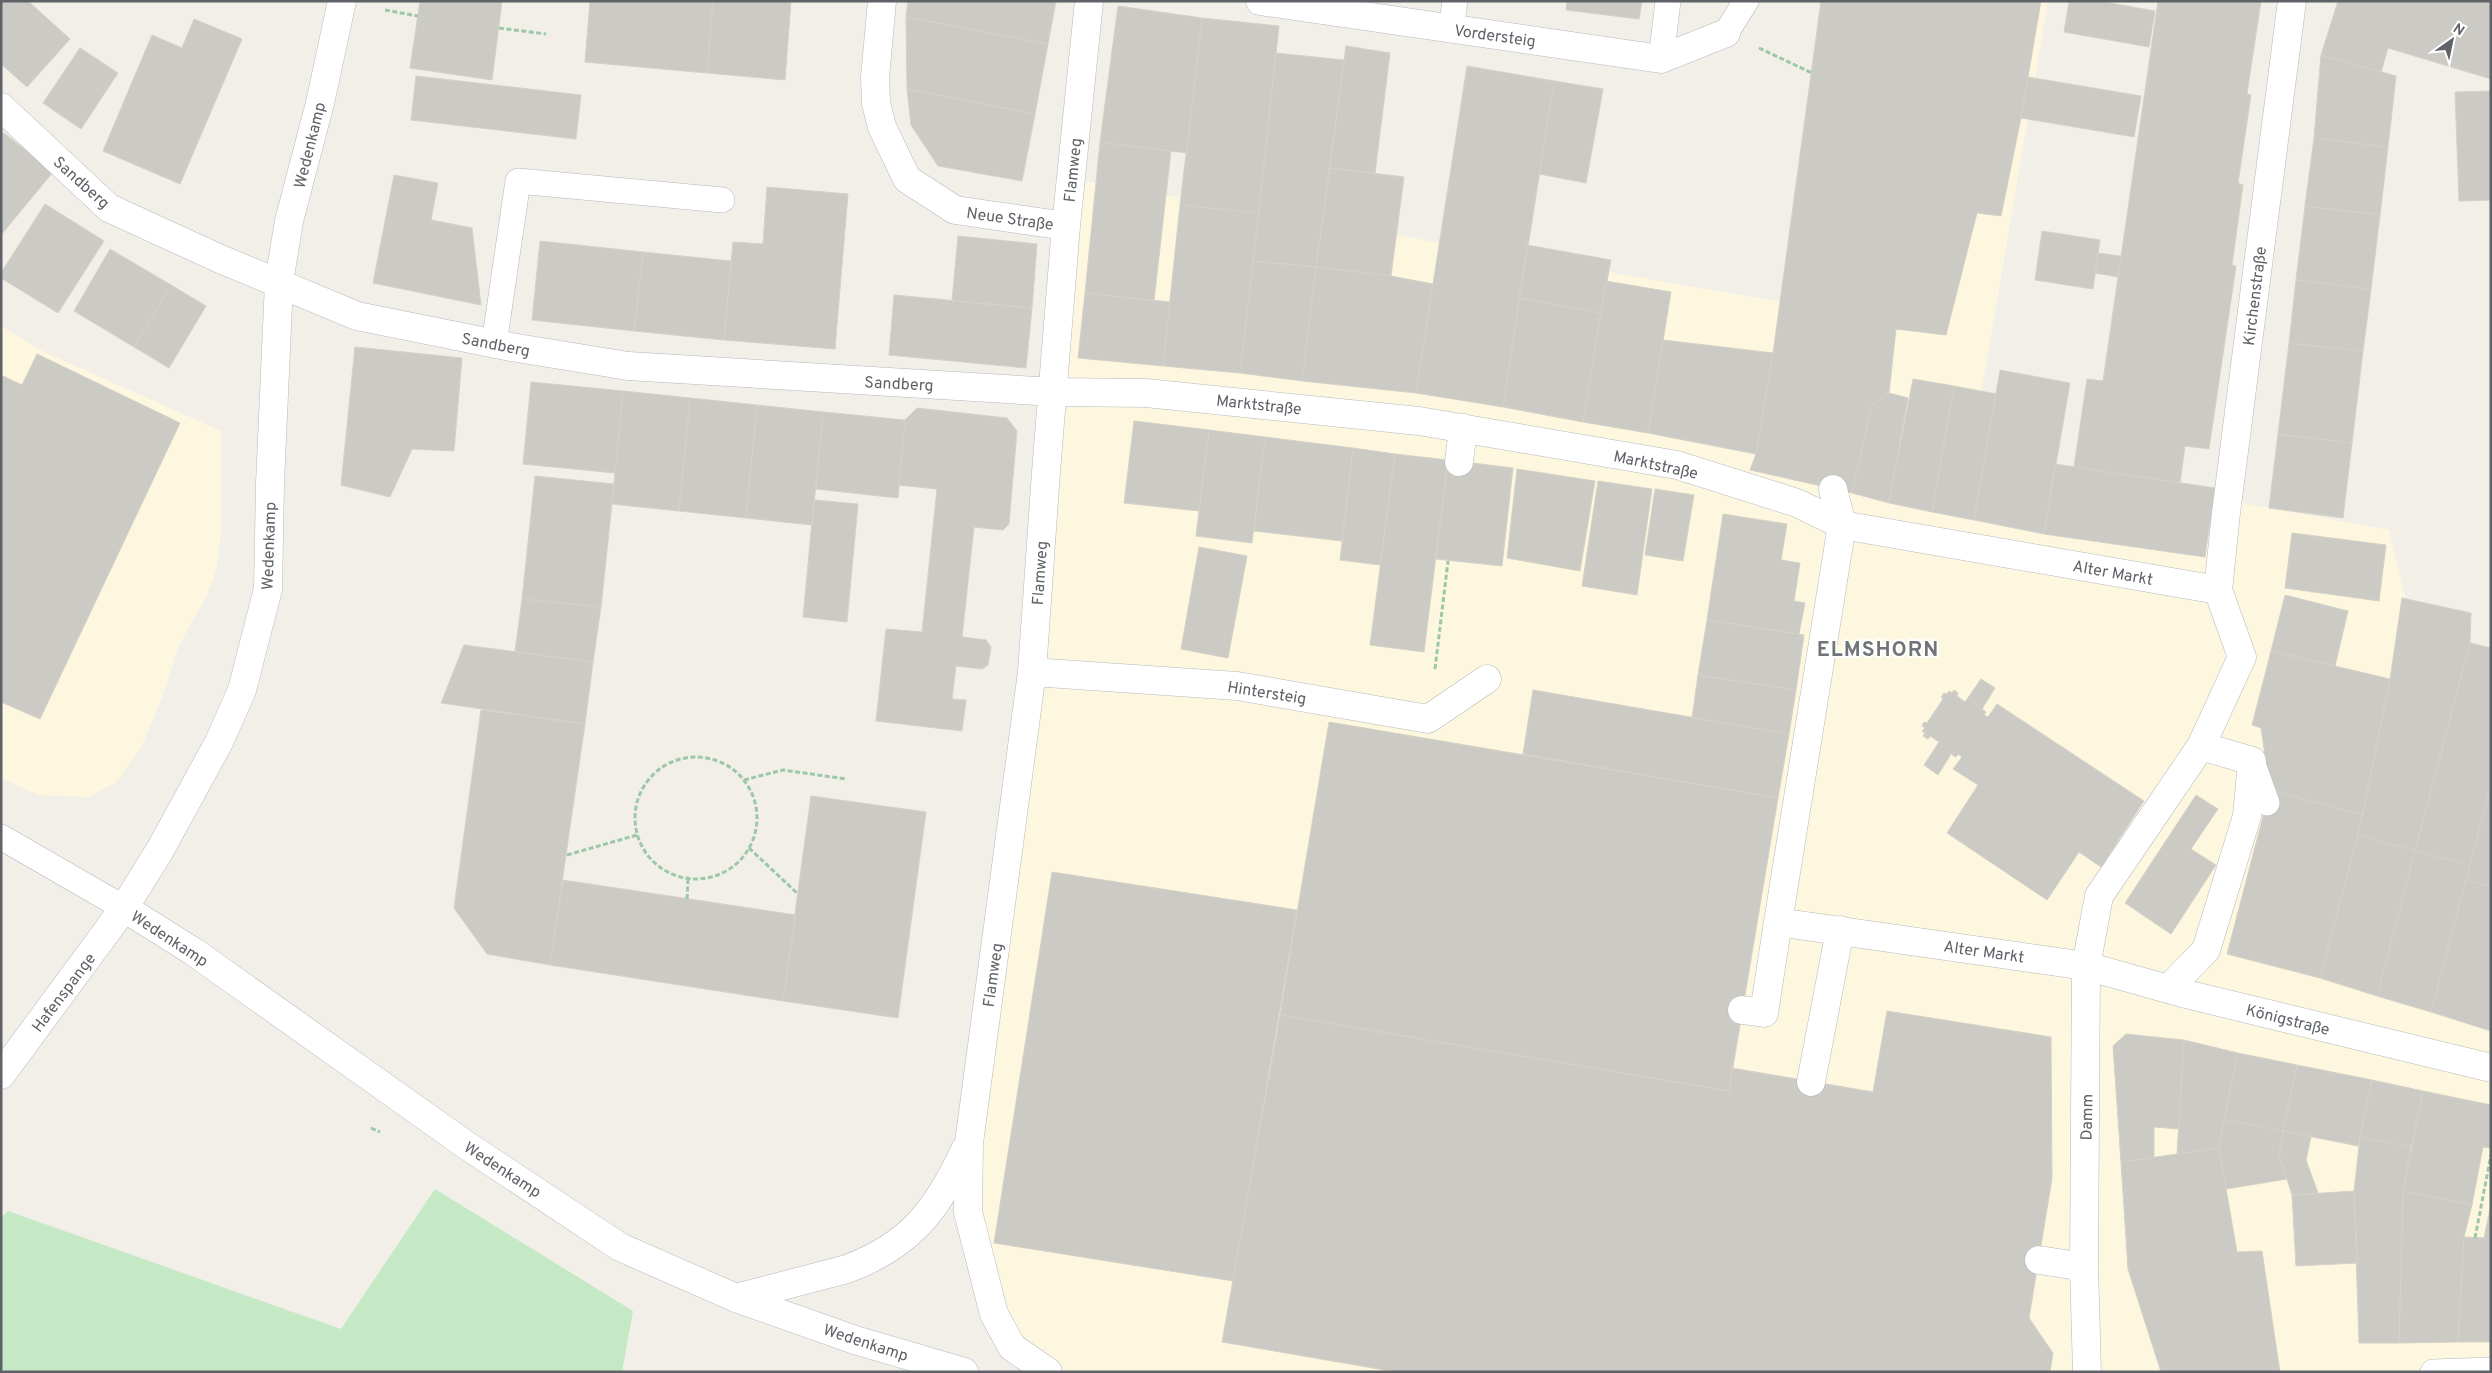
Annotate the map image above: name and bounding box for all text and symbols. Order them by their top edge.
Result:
north arrow [2427,15,2477,65]
text: N [2449,20,2467,40]
street label: Vordersteig [1453,21,1537,53]
street label: Wedenkamp [291,100,331,191]
street label: Flamweg [1061,137,1087,203]
street label: Sandberg [48,153,113,214]
street label: Neue Straße [965,204,1055,236]
street label: Kirchenstraße [2240,245,2272,347]
street label: Sandberg [460,330,532,362]
street label: Sandberg [864,373,934,397]
street label: Marktstraße [1215,392,1303,420]
street label: Marktstraße [1611,447,1700,485]
street label: Wedenkamp [258,502,282,591]
street label: Flamweg [1029,540,1053,606]
street label: Alter Markt [2071,557,2154,591]
district label: ELMSHORN [1817,637,1939,664]
street label: Hintersteig [1226,678,1308,710]
street label: Wedenkamp [126,907,211,972]
street label: Alter Markt [1942,937,2025,969]
street label: Flamweg [980,942,1008,1009]
street label: Hafenspange [28,950,101,1037]
street label: Königstraße [2243,1001,2332,1041]
street label: Damm [2078,1094,2098,1140]
street label: Wedenkamp [459,1138,544,1203]
street label: Wedenkamp [820,1321,910,1367]

